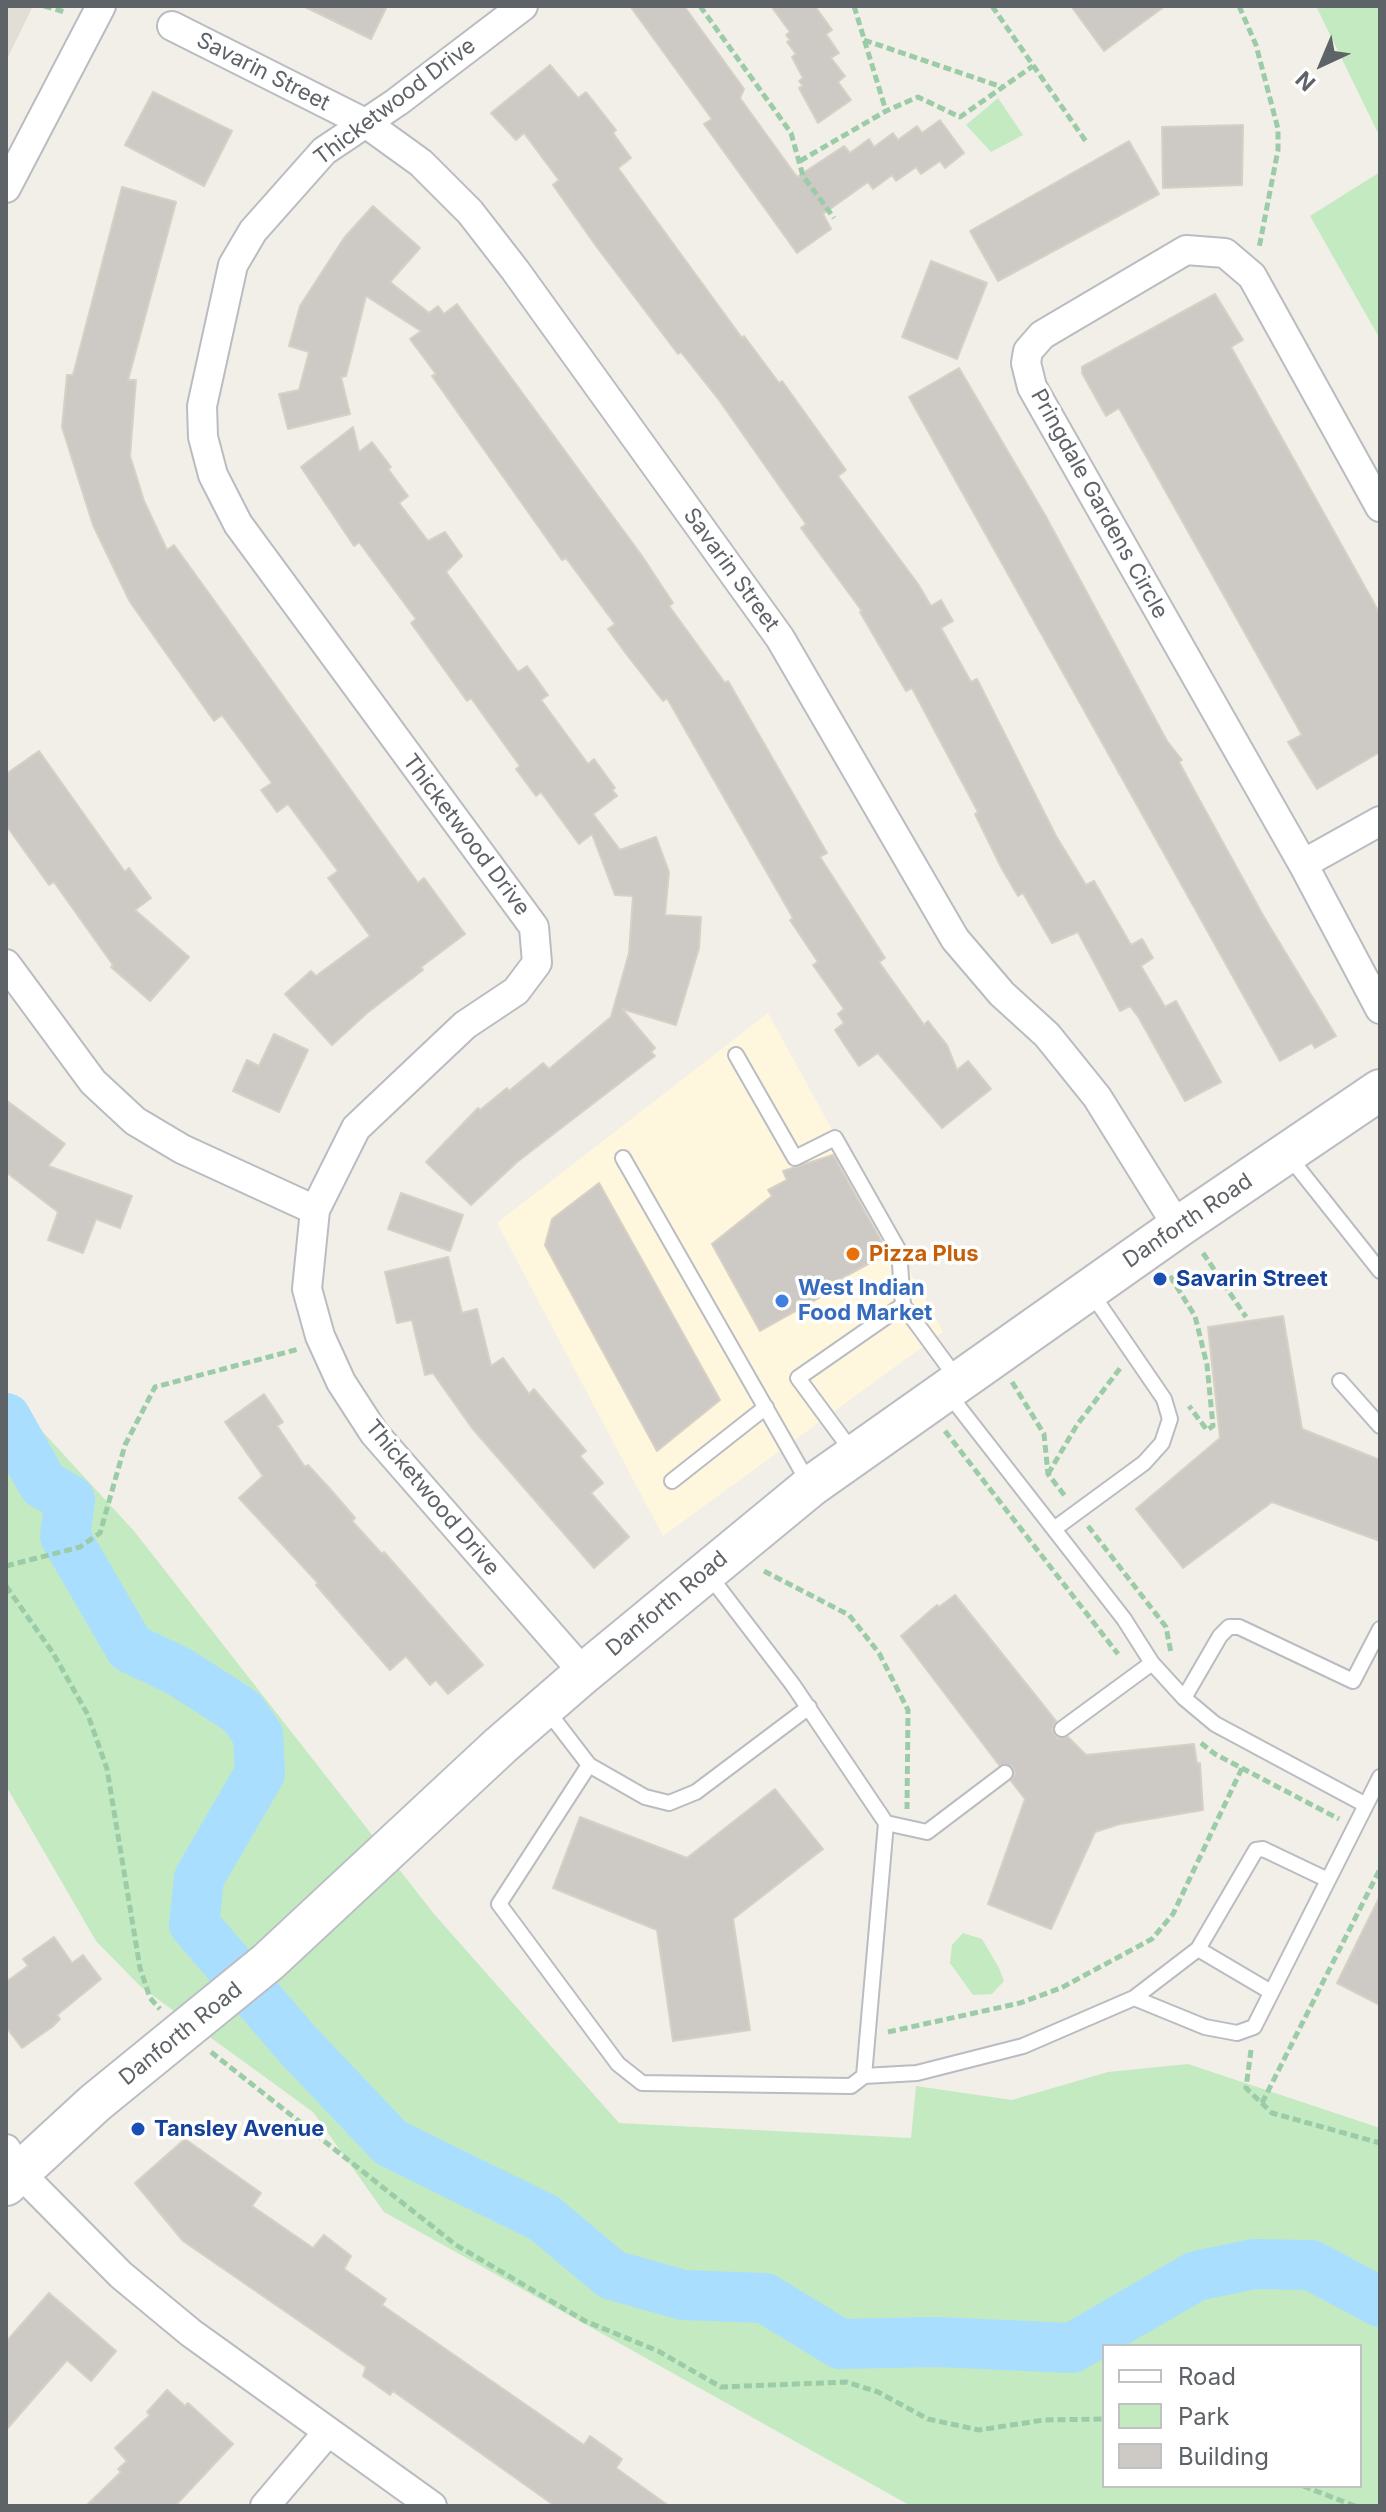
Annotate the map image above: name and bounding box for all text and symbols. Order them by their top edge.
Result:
north arrow [1282,24,1362,104]
street label: Savarin Street [192,27,334,117]
street label: Thicketwood Drive [309,33,481,171]
text: N [1290,66,1320,96]
street label: Pringdale Gardens Circle [1025,385,1173,623]
street label: Savarin Street [677,503,785,637]
street label: Thicketwood Drive [397,749,535,921]
street label: Danforth Road [1118,1168,1258,1274]
place label: Pizza Plus [869,1241,979,1267]
marker: Pizza Plus [844,1245,862,1263]
place label: Savarin Street [1176,1266,1328,1292]
marker: Savarin Street [1151,1270,1169,1288]
place label: West Indian Food Market [798,1275,932,1326]
marker: West Indian Food Market [773,1292,791,1310]
street label: Thicketwood Drive [359,1415,505,1581]
street label: Danforth Road [601,1546,733,1662]
street label: Danforth Road [114,1977,248,2091]
place label: Tansley Avenue [154,2116,324,2142]
marker: Tansley Avenue [129,2120,147,2138]
legend [1102,2344,1362,2488]
text: Road [1178,2362,1236,2391]
text: Park [1178,2402,1229,2431]
text: Building [1178,2442,1269,2471]

